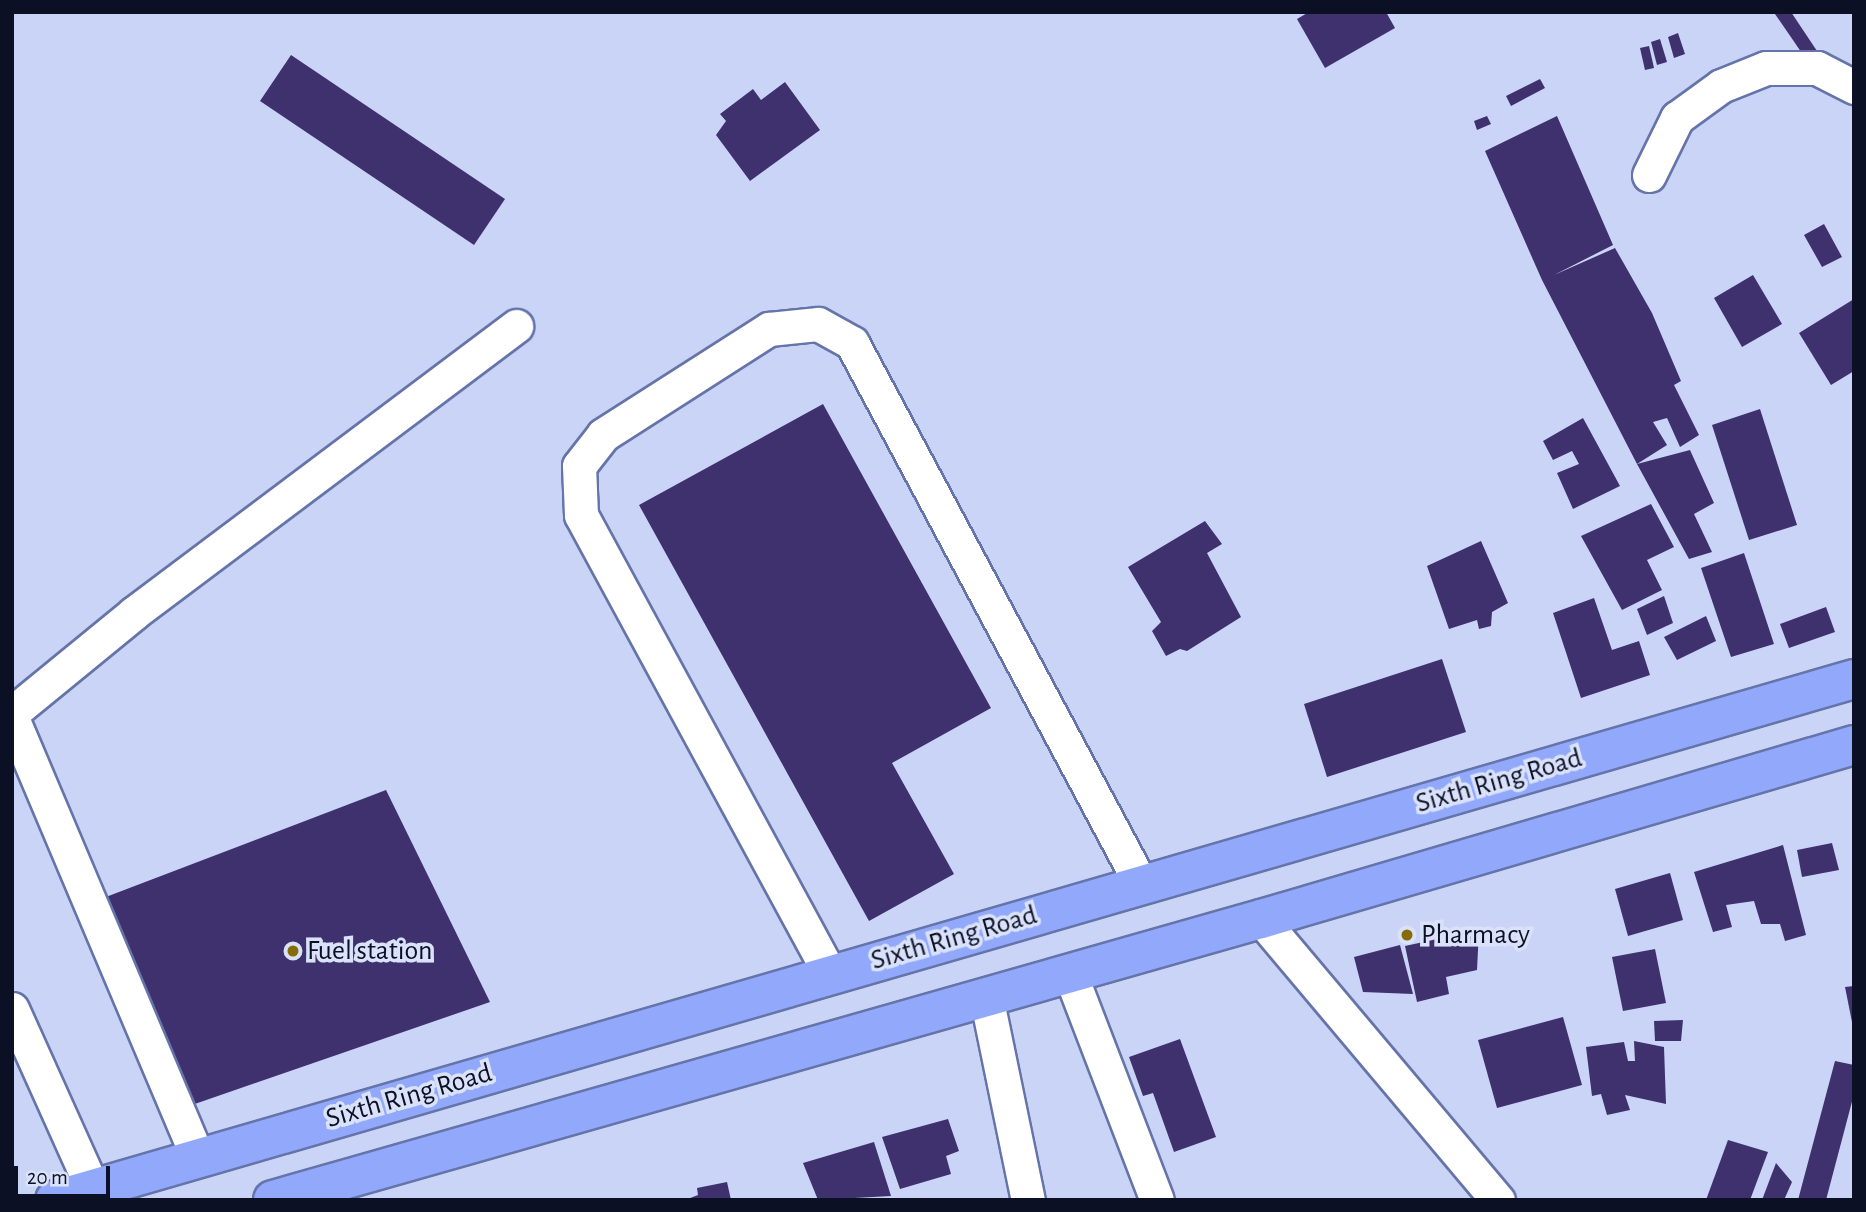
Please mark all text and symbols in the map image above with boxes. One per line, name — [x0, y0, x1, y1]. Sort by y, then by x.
street label: Sixth Ring Road — [1412, 741, 1586, 821]
street label: Sixth Ring Road — [867, 898, 1041, 978]
place label: Pharmacy — [1421, 918, 1530, 952]
marker: Pharmacy — [1399, 927, 1415, 943]
place label: Fuel station — [307, 934, 432, 968]
marker: Fuel station — [285, 943, 301, 959]
street label: Sixth Ring Road — [322, 1056, 496, 1136]
scale bar — [18, 1152, 114, 1196]
text: 20 m — [27, 1167, 68, 1188]

